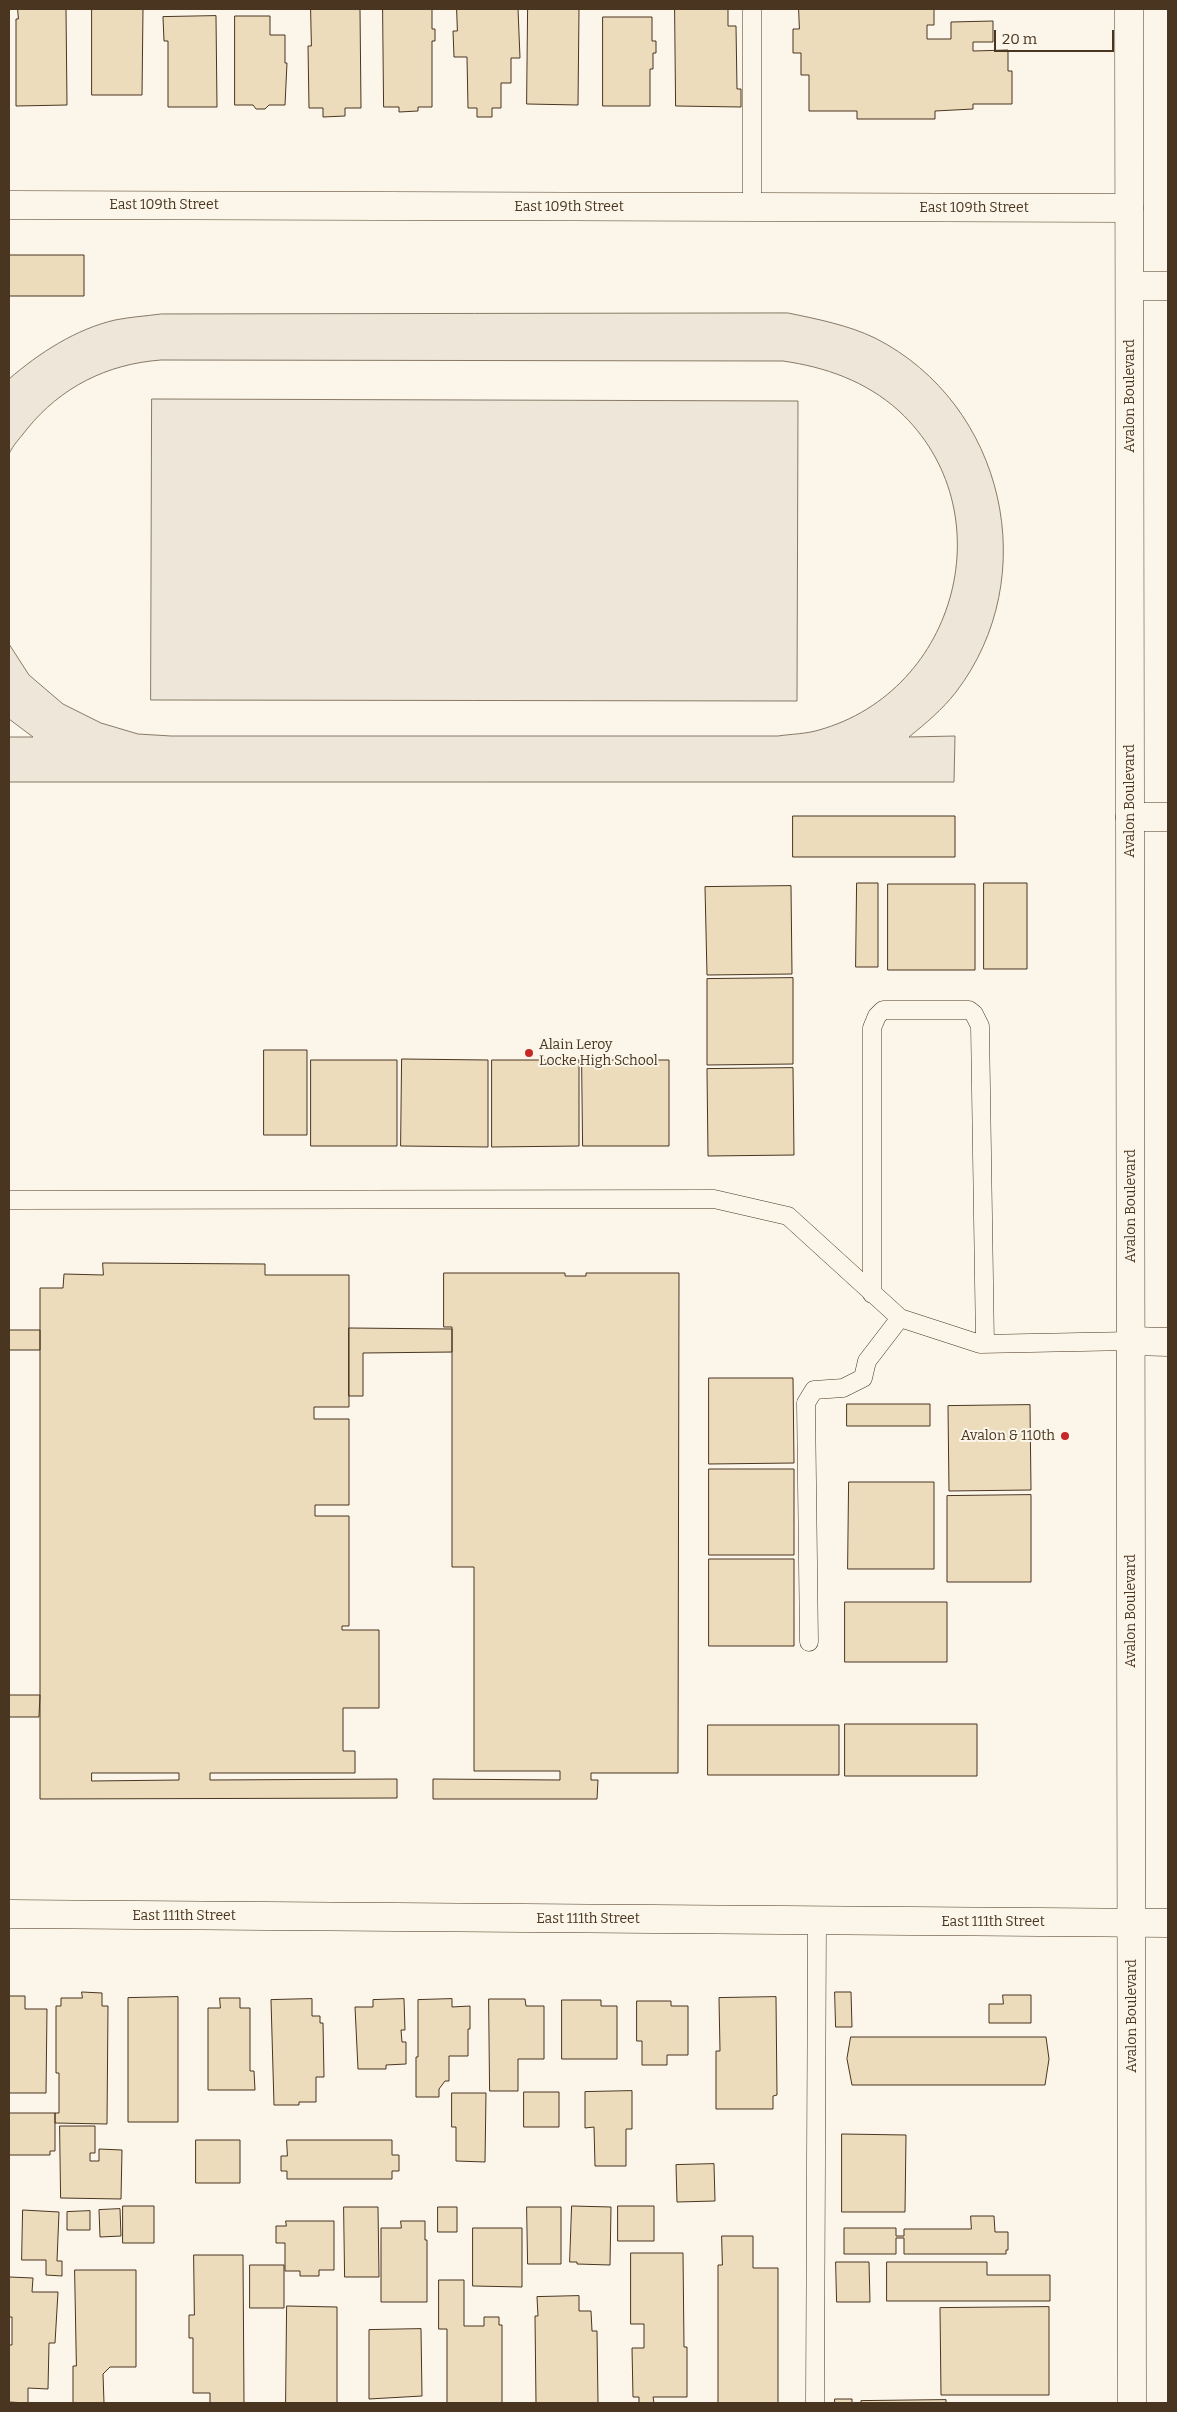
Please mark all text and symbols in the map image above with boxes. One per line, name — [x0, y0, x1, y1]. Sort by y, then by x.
scale bar — [997, 20, 1117, 52]
text: 20 m — [1002, 30, 1037, 48]
street label: East 109th Street — [109, 197, 219, 213]
street label: East 109th Street — [514, 199, 624, 215]
street label: East 109th Street — [919, 200, 1029, 216]
street label: Avalon Boulevard — [1122, 339, 1138, 453]
street label: Avalon Boulevard — [1122, 744, 1138, 858]
place label: Alain Leroy Locke High School — [539, 1037, 658, 1070]
marker: Alain Leroy Locke High School — [523, 1047, 535, 1059]
street label: Avalon Boulevard — [1123, 1149, 1139, 1263]
place label: Avalon & 110th — [961, 1428, 1055, 1444]
marker: Avalon & 110th — [1059, 1430, 1071, 1442]
street label: Avalon Boulevard — [1123, 1554, 1139, 1668]
street label: East 111th Street — [132, 1908, 236, 1924]
street label: East 111th Street — [536, 1911, 640, 1927]
street label: East 111th Street — [941, 1914, 1045, 1930]
street label: Avalon Boulevard — [1124, 1959, 1140, 2073]

